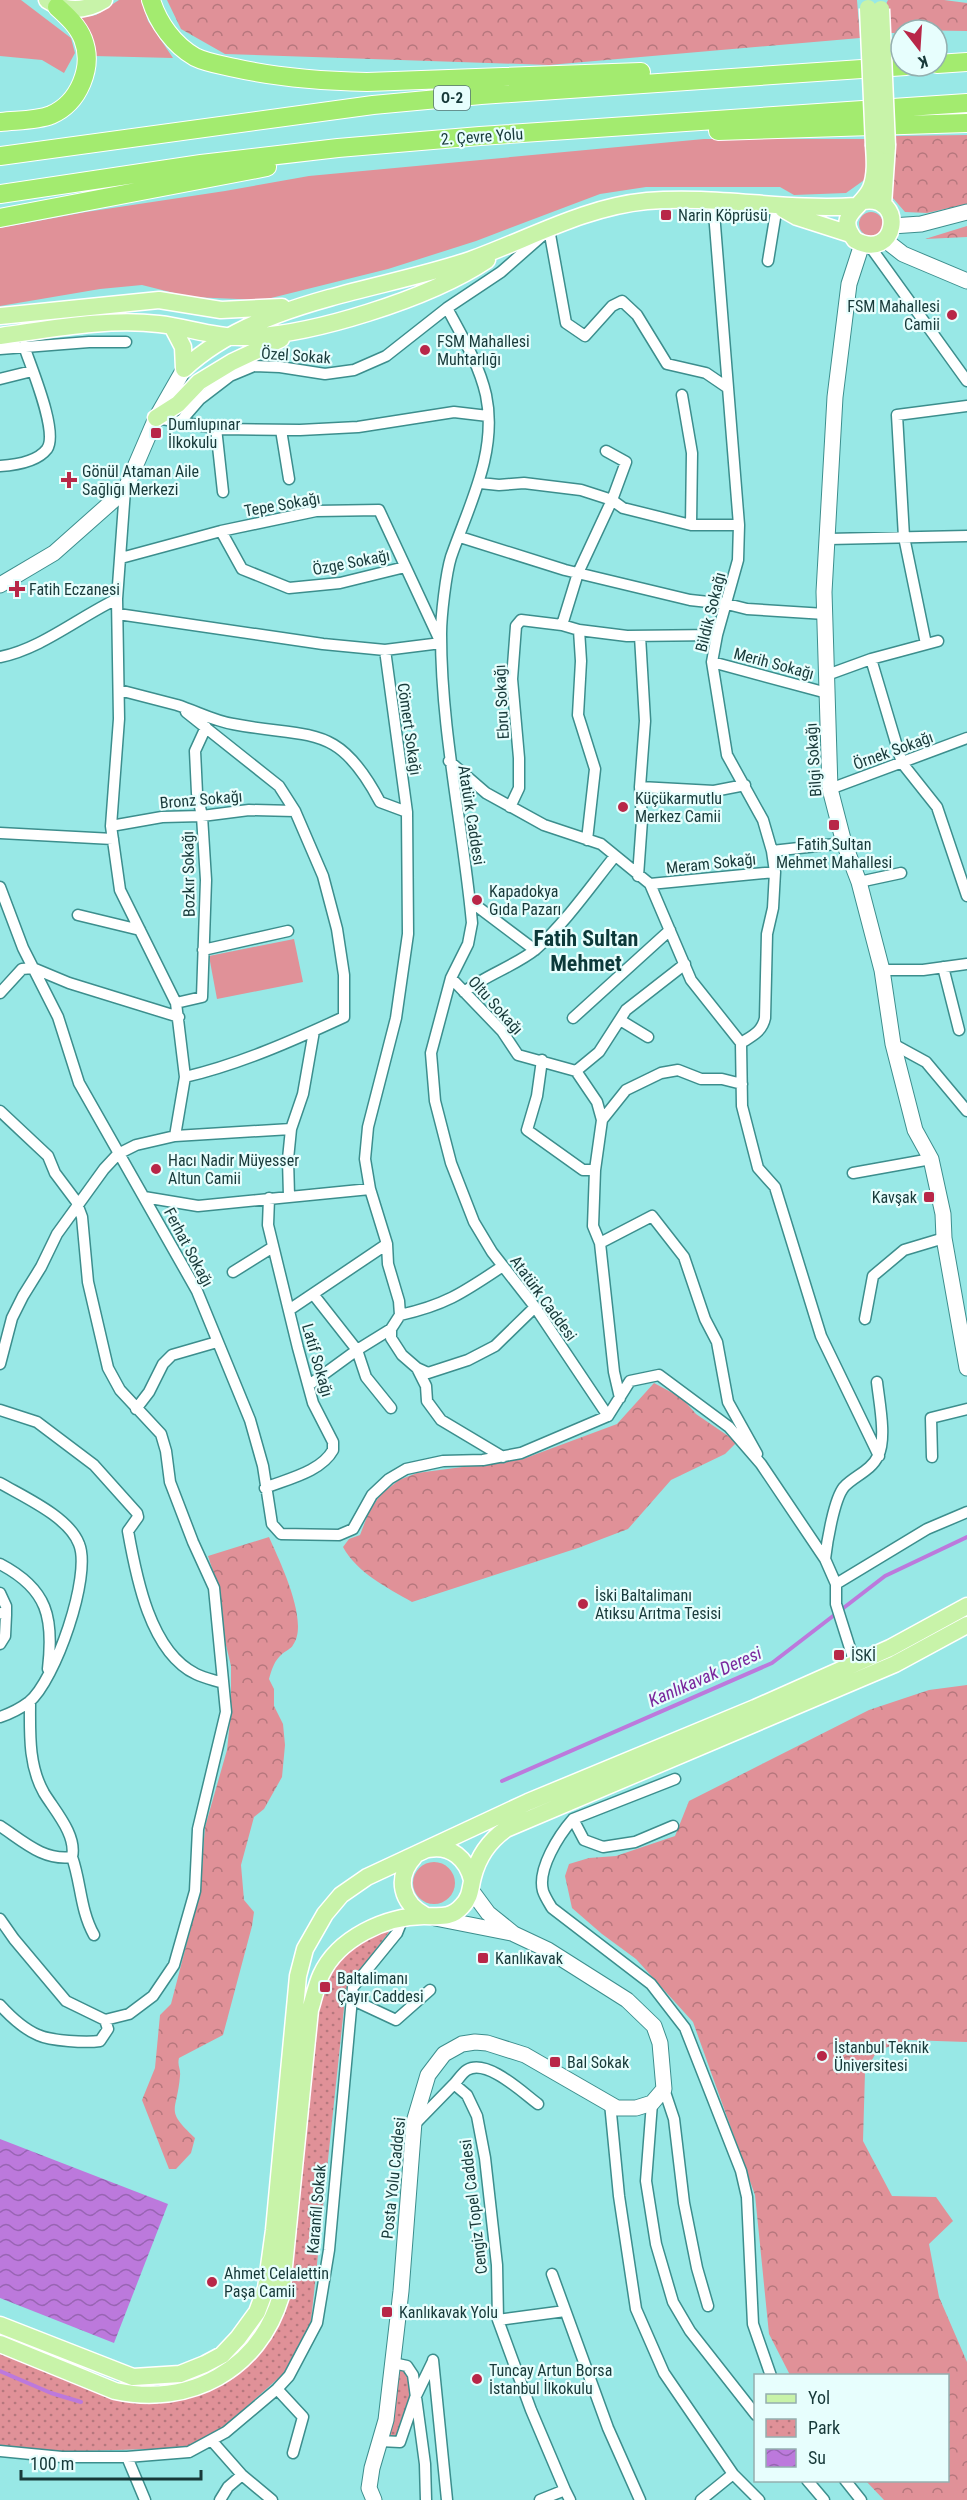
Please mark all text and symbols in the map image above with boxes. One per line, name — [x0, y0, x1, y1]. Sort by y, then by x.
north arrow — [889, 18, 949, 78]
text: K — [916, 51, 930, 72]
road number: O-2 — [434, 86, 470, 110]
street label: 2. Çevre Yolu — [440, 124, 524, 149]
place label: Narin Köprüsü — [678, 206, 768, 225]
marker: Narin Köprüsü — [659, 208, 673, 222]
place label: FSM Mahallesi Camii — [847, 297, 940, 334]
marker: FSM Mahallesi Camii — [945, 308, 959, 322]
place label: FSM Mahallesi Muhtarlığı — [437, 332, 530, 369]
marker: FSM Mahallesi Muhtarlığı — [418, 343, 432, 357]
street label: Özel Sokak — [260, 344, 332, 367]
place label: Dumlupınar İlkokulu — [168, 415, 240, 452]
marker: Dumlupınar İlkokulu — [149, 426, 163, 440]
place label: Gönül Ataman Aile Sağlığı Merkezi — [82, 462, 199, 499]
marker: Gönül Ataman Aile Sağlığı Merkezi — [60, 471, 78, 489]
street label: Tepe Sokağı — [243, 488, 322, 521]
street label: Özge Sokağı — [311, 546, 391, 579]
street label: Bildik Sokağı — [691, 570, 730, 654]
place label: Fatih Eczanesi — [29, 580, 120, 599]
marker: Fatih Eczanesi — [10, 582, 24, 596]
street label: Merih Sokağı — [732, 644, 816, 683]
street label: Ebru Sokağı — [490, 664, 513, 740]
street label: Cömert Sokağı — [394, 682, 425, 777]
street label: Bilgi Sokağı — [801, 722, 826, 798]
street label: Örnek Sokağı — [851, 727, 936, 774]
street label: Atatürk Caddesi — [454, 764, 489, 866]
street label: Bronz Sokağı — [159, 786, 243, 813]
place label: Küçükarmutlu Merkez Camii — [635, 789, 722, 826]
marker: Küçükarmutlu Merkez Camii — [616, 800, 630, 814]
marker: Fatih Sultan Mehmet Mahallesi — [827, 818, 841, 832]
street label: Bozkır Sokağı — [178, 831, 199, 917]
place label: Fatih Sultan Mehmet Mahallesi — [776, 835, 892, 872]
street label: Meram Sokağı — [665, 849, 757, 878]
place label: Kapadokya Gıda Pazarı — [489, 882, 561, 919]
marker: Kapadokya Gıda Pazarı — [470, 893, 484, 907]
district label: Fatih Sultan Mehmet — [534, 926, 638, 976]
street label: Oltu Sokağı — [464, 972, 527, 1039]
place label: Hacı Nadir Müyesser Altun Camii — [168, 1151, 299, 1188]
marker: Hacı Nadir Müyesser Altun Camii — [149, 1162, 163, 1176]
place label: Kavşak — [872, 1188, 918, 1207]
marker: Kavşak — [922, 1190, 936, 1204]
street label: Ferhat Sokağı — [160, 1205, 217, 1290]
street label: Atatürk Caddesi — [506, 1252, 581, 1345]
street label: Latif Sokağı — [298, 1321, 337, 1399]
place label: İski Baltalimanı Atıksu Arıtma Tesisi — [595, 1586, 721, 1623]
marker: İski Baltalimanı Atıksu Arıtma Tesisi — [576, 1597, 590, 1611]
water label: Kanlıkavak Deresi — [645, 1642, 766, 1711]
place label: İSKİ — [851, 1646, 876, 1665]
marker: İSKİ — [832, 1648, 846, 1662]
place label: Kanlıkavak — [495, 1949, 564, 1968]
marker: Kanlıkavak — [476, 1951, 490, 1965]
place label: Baltalimanı Çayır Caddesi — [337, 1969, 424, 2006]
marker: Baltalimanı Çayır Caddesi — [318, 1980, 332, 1994]
place label: İstanbul Teknik Üniversitesi — [834, 2038, 930, 2075]
marker: İstanbul Teknik Üniversitesi — [815, 2049, 829, 2063]
place label: Bal Sokak — [567, 2053, 630, 2072]
marker: Bal Sokak — [548, 2055, 562, 2069]
street label: Posta Yolu Caddesi — [378, 2116, 409, 2240]
street label: Cengiz Topel Caddesi — [456, 2138, 491, 2275]
street label: Karanfil Sokak — [303, 2163, 330, 2255]
place label: Ahmet Celalettin Paşa Camii — [224, 2264, 329, 2301]
marker: Ahmet Celalettin Paşa Camii — [205, 2275, 219, 2289]
place label: Kanlıkavak Yolu — [399, 2303, 498, 2322]
marker: Kanlıkavak Yolu — [380, 2305, 394, 2319]
place label: Tuncay Artun Borsa İstanbul İlkokulu — [489, 2361, 612, 2398]
marker: Tuncay Artun Borsa İstanbul İlkokulu — [470, 2372, 484, 2386]
legend — [754, 2374, 949, 2482]
text: Yol — [808, 2387, 830, 2408]
text: Park — [808, 2417, 840, 2438]
scale bar — [21, 2443, 201, 2481]
text: Su — [808, 2447, 826, 2468]
text: 100 m — [30, 2453, 74, 2474]

